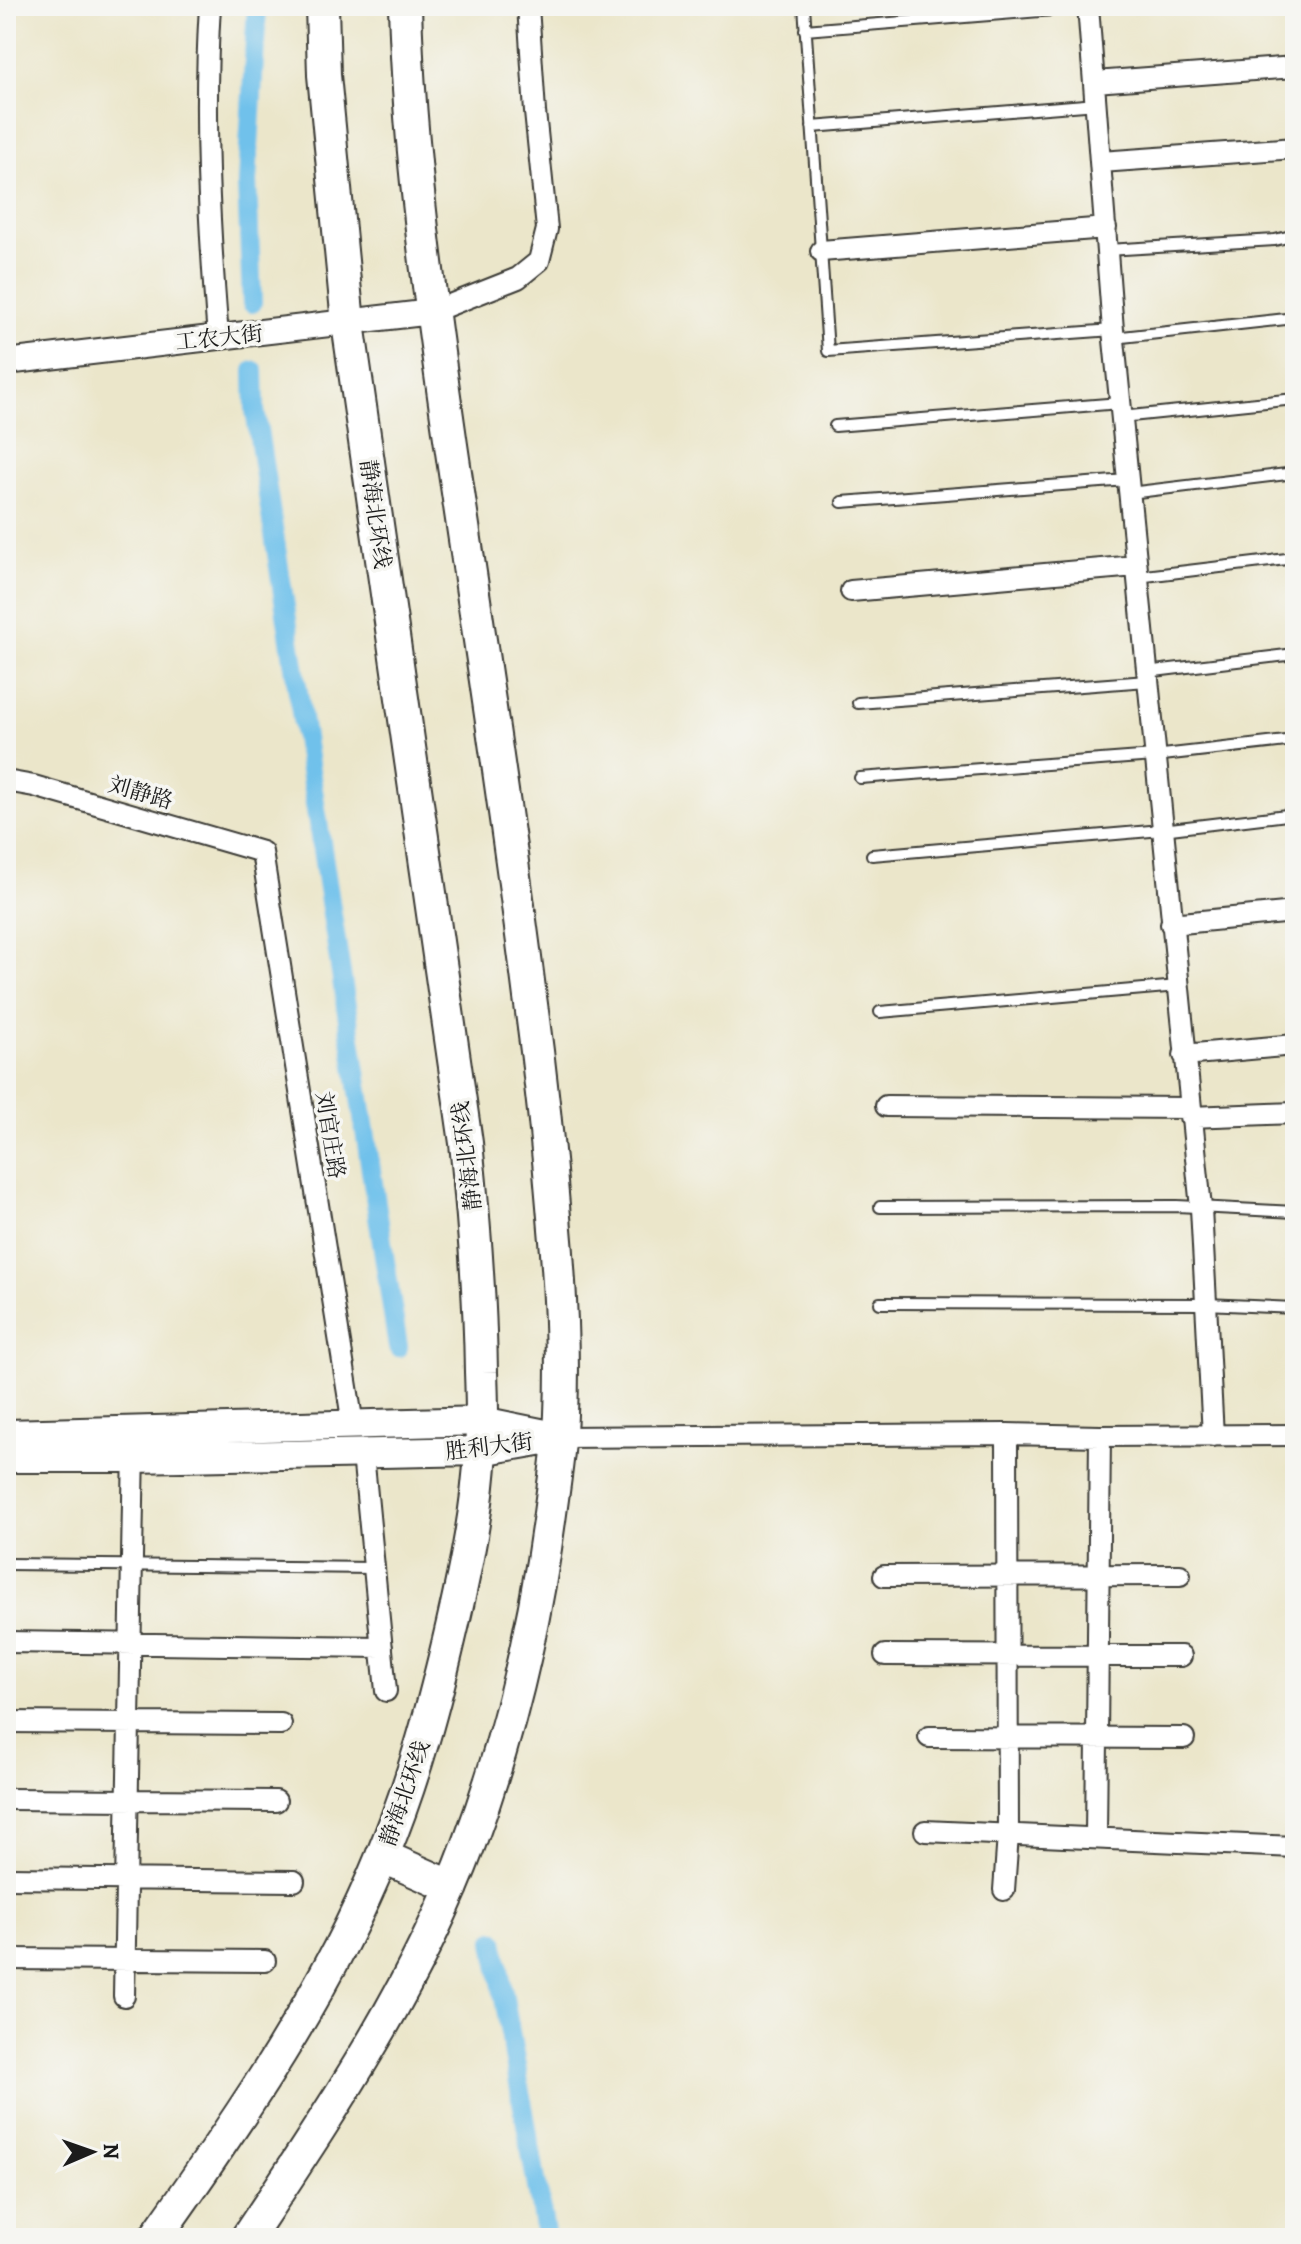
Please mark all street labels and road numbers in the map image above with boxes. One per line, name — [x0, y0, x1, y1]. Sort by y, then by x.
street label: 工农大街 — [174, 318, 264, 358]
street label: 静海北环线 — [353, 458, 398, 571]
street label: 刘静路 — [105, 769, 177, 816]
street label: 刘官庄路 — [308, 1089, 352, 1181]
street label: 静海北环线 — [445, 1099, 489, 1212]
street label: 胜利大街 — [444, 1427, 535, 1467]
street label: 静海北环线 — [373, 1736, 437, 1850]

